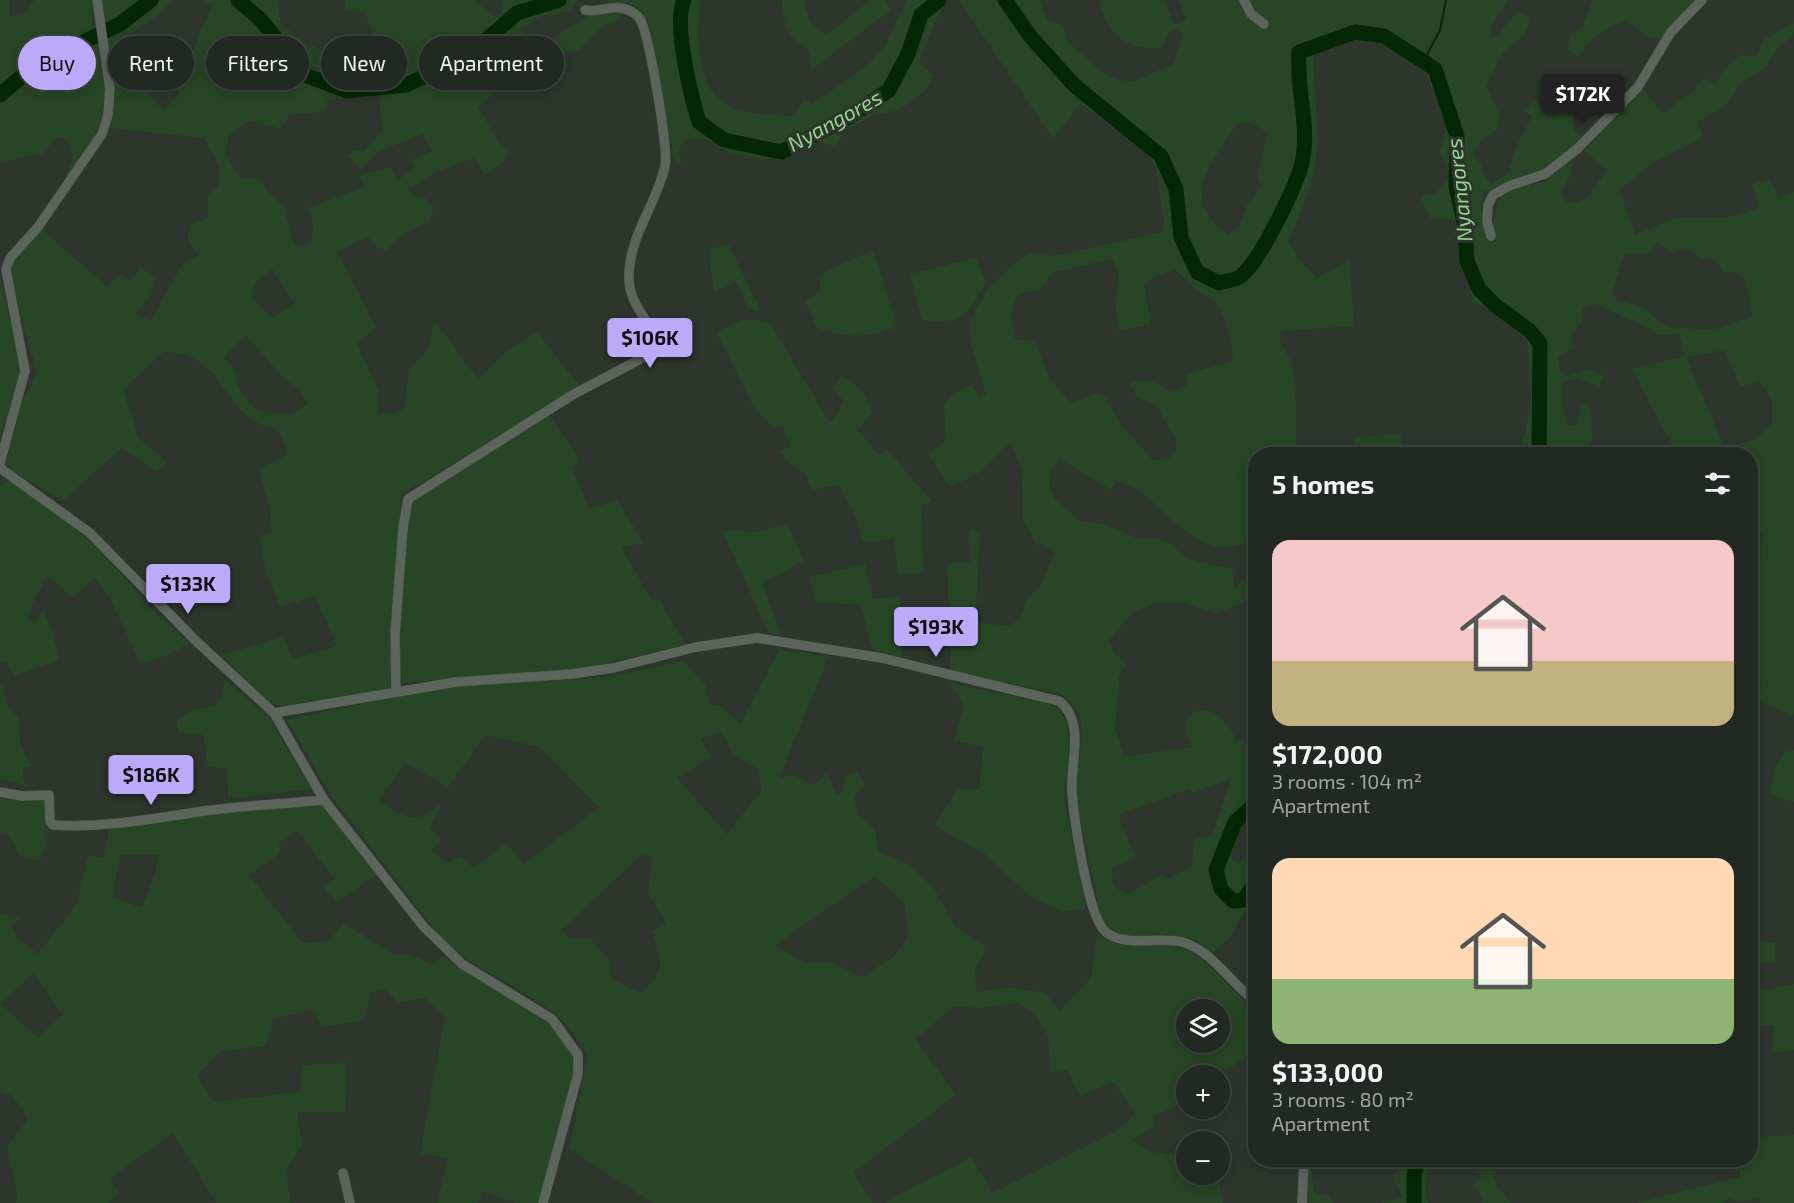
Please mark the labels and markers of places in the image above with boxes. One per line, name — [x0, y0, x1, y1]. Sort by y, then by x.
pin: $172K — [1541, 74, 1625, 125]
pin: $106K — [608, 318, 692, 369]
pin: $133K — [146, 564, 230, 615]
pin: $193K — [894, 607, 978, 658]
pin: $186K — [109, 755, 193, 806]

